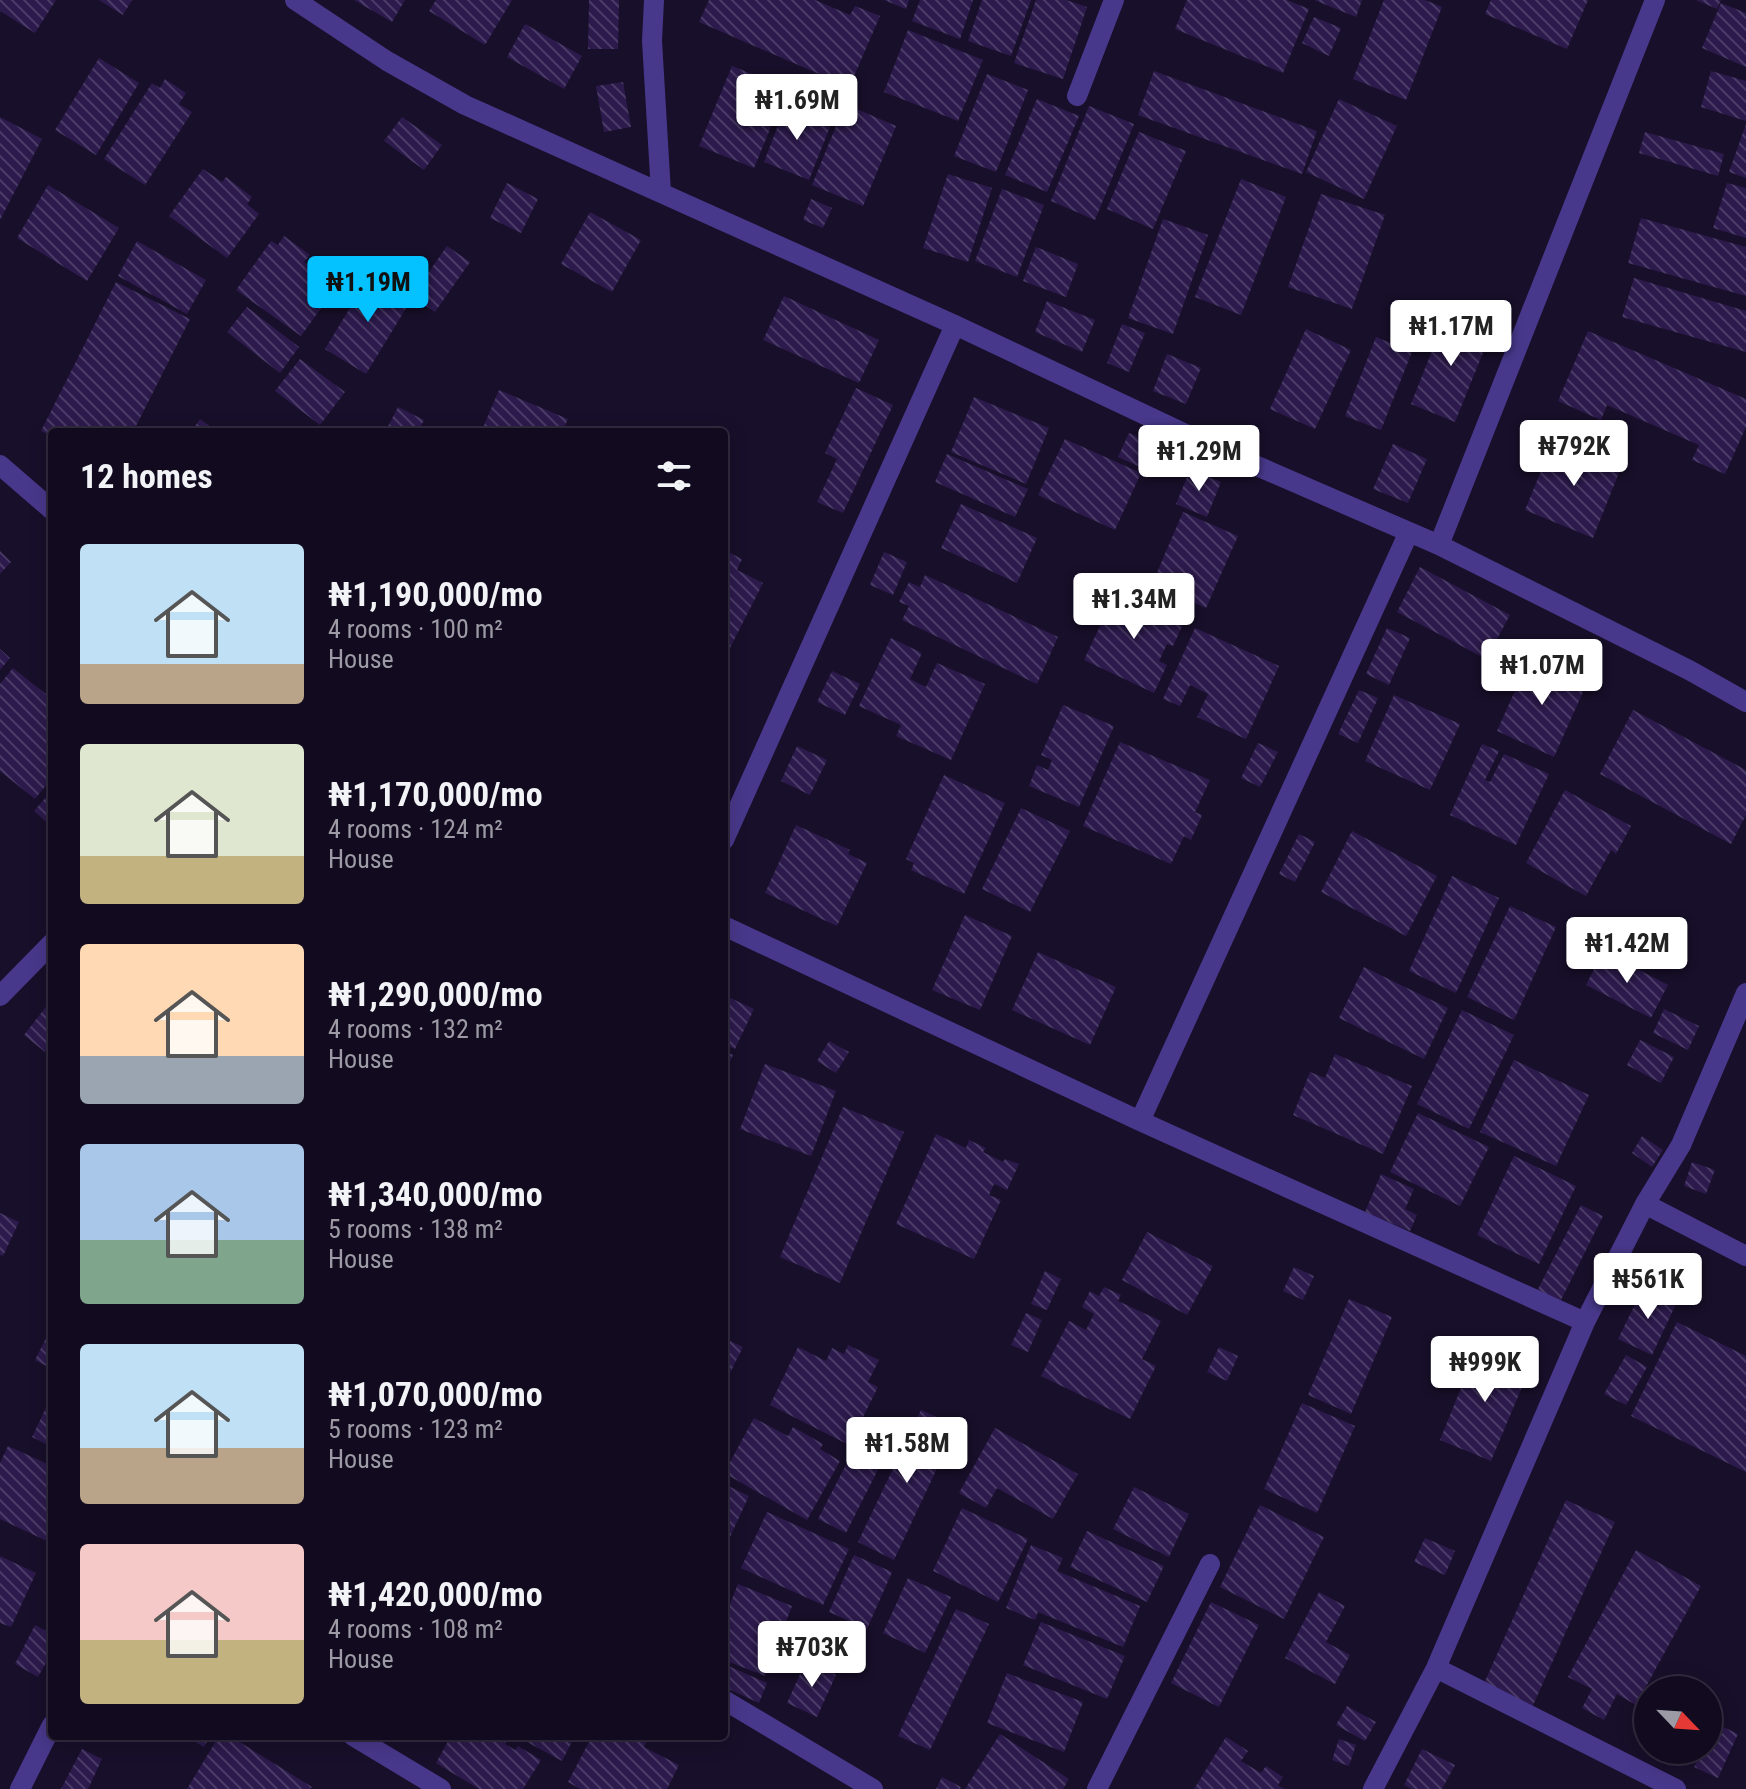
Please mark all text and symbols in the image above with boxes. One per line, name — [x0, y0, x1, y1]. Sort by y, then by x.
pin: ₦1.69M — [732, 74, 862, 142]
text: ₦1.69M — [754, 85, 840, 115]
pin: ₦1.19M — [303, 256, 433, 324]
text: ₦1.19M — [325, 267, 411, 297]
pin: ₦1.17M — [1386, 300, 1516, 368]
text: ₦1.17M — [1408, 311, 1494, 341]
pin: ₦792K — [1518, 420, 1630, 488]
pin: ₦1.29M — [1134, 425, 1264, 493]
text: ₦792K — [1538, 431, 1610, 461]
text: ₦1.29M — [1156, 436, 1242, 466]
icon: filters — [652, 454, 696, 498]
text: 12 homes — [80, 456, 213, 496]
pin: ₦1.34M — [1069, 573, 1199, 641]
text: ₦1,190,000/mo — [328, 574, 543, 614]
icon: home — [144, 576, 240, 672]
text: ₦1.34M — [1091, 584, 1177, 614]
text: 4 rooms · 100 m² — [328, 614, 503, 644]
pin: ₦1.07M — [1477, 639, 1607, 707]
text: House — [328, 644, 394, 674]
text: ₦1.07M — [1499, 650, 1585, 680]
text: ₦1,170,000/mo — [328, 774, 543, 814]
icon: home — [144, 776, 240, 872]
text: 4 rooms · 124 m² — [328, 814, 503, 844]
text: House — [328, 844, 394, 874]
pin: ₦1.42M — [1562, 917, 1692, 985]
text: ₦1.42M — [1584, 928, 1670, 958]
text: ₦1,290,000/mo — [328, 974, 543, 1014]
icon: home — [144, 976, 240, 1072]
text: 4 rooms · 132 m² — [328, 1014, 503, 1044]
text: House — [328, 1044, 394, 1074]
text: ₦1,340,000/mo — [328, 1174, 543, 1214]
icon: home — [144, 1176, 240, 1272]
text: 5 rooms · 138 m² — [328, 1214, 503, 1244]
text: House — [328, 1244, 394, 1274]
pin: ₦561K — [1592, 1253, 1704, 1321]
text: ₦561K — [1612, 1264, 1684, 1294]
pin: ₦999K — [1429, 1336, 1541, 1404]
text: ₦999K — [1449, 1347, 1521, 1377]
text: ₦1,070,000/mo — [328, 1374, 543, 1414]
icon: home — [144, 1376, 240, 1472]
text: 5 rooms · 123 m² — [328, 1414, 503, 1444]
pin: ₦1.58M — [842, 1417, 972, 1485]
text: ₦1.58M — [864, 1428, 950, 1458]
text: House — [328, 1444, 394, 1474]
text: ₦1,420,000/mo — [328, 1574, 543, 1614]
icon: home — [144, 1576, 240, 1672]
text: 4 rooms · 108 m² — [328, 1614, 503, 1644]
pin: ₦703K — [756, 1621, 868, 1689]
text: ₦703K — [776, 1632, 848, 1662]
text: House — [328, 1644, 394, 1674]
north arrow — [1634, 1676, 1722, 1764]
map controls — [1634, 1676, 1722, 1764]

